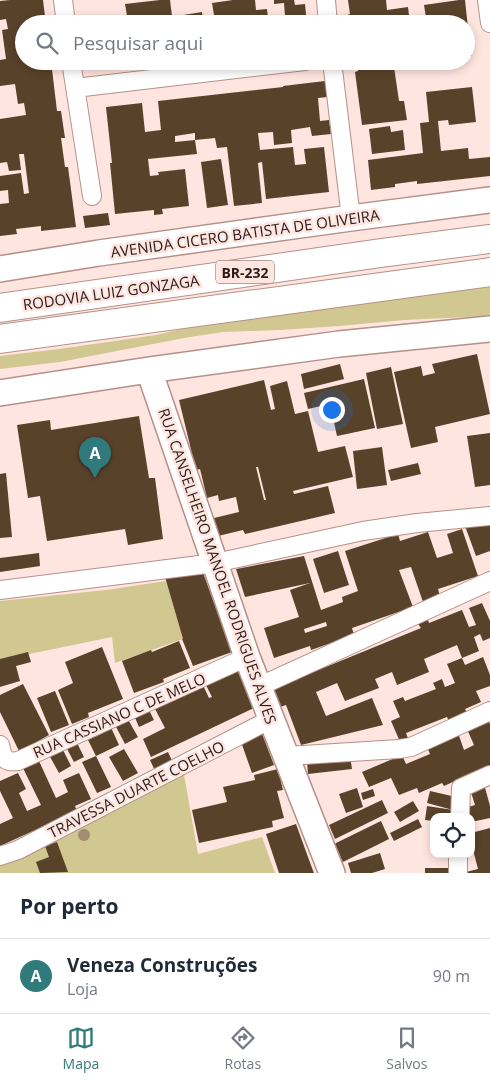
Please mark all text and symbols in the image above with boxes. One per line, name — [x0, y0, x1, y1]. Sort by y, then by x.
search box — [15, 15, 475, 70]
icon: search — [33, 29, 61, 57]
text: Pesquisar aqui — [73, 30, 203, 56]
street label: AVENIDA CICERO BATISTA DE OLIVEIRA — [109, 204, 381, 262]
road number: BR-232 — [216, 260, 274, 284]
street label: RODOVIA LUIZ GONZAGA — [22, 270, 201, 314]
your location — [319, 397, 345, 423]
street label: RUA CANSELHEIRO MANOEL RODRIGUES ALVES — [154, 405, 282, 727]
pin: A — [79, 437, 111, 478]
street label: RUA CASSIANO C DE MELO — [29, 668, 209, 762]
street label: TRAVESSA DUARTE COELHO — [45, 736, 227, 842]
map controls — [430, 813, 475, 858]
button: locate — [430, 813, 475, 858]
text: Por perto — [20, 892, 119, 920]
text: Veneza Construções — [67, 952, 257, 978]
text: A — [30, 965, 42, 987]
text: 90 m — [433, 965, 470, 987]
text: Loja — [67, 978, 98, 1000]
tab: Mapa — [63, 1024, 99, 1073]
tab: Rotas — [225, 1024, 261, 1073]
tab: Salvos — [386, 1024, 427, 1073]

